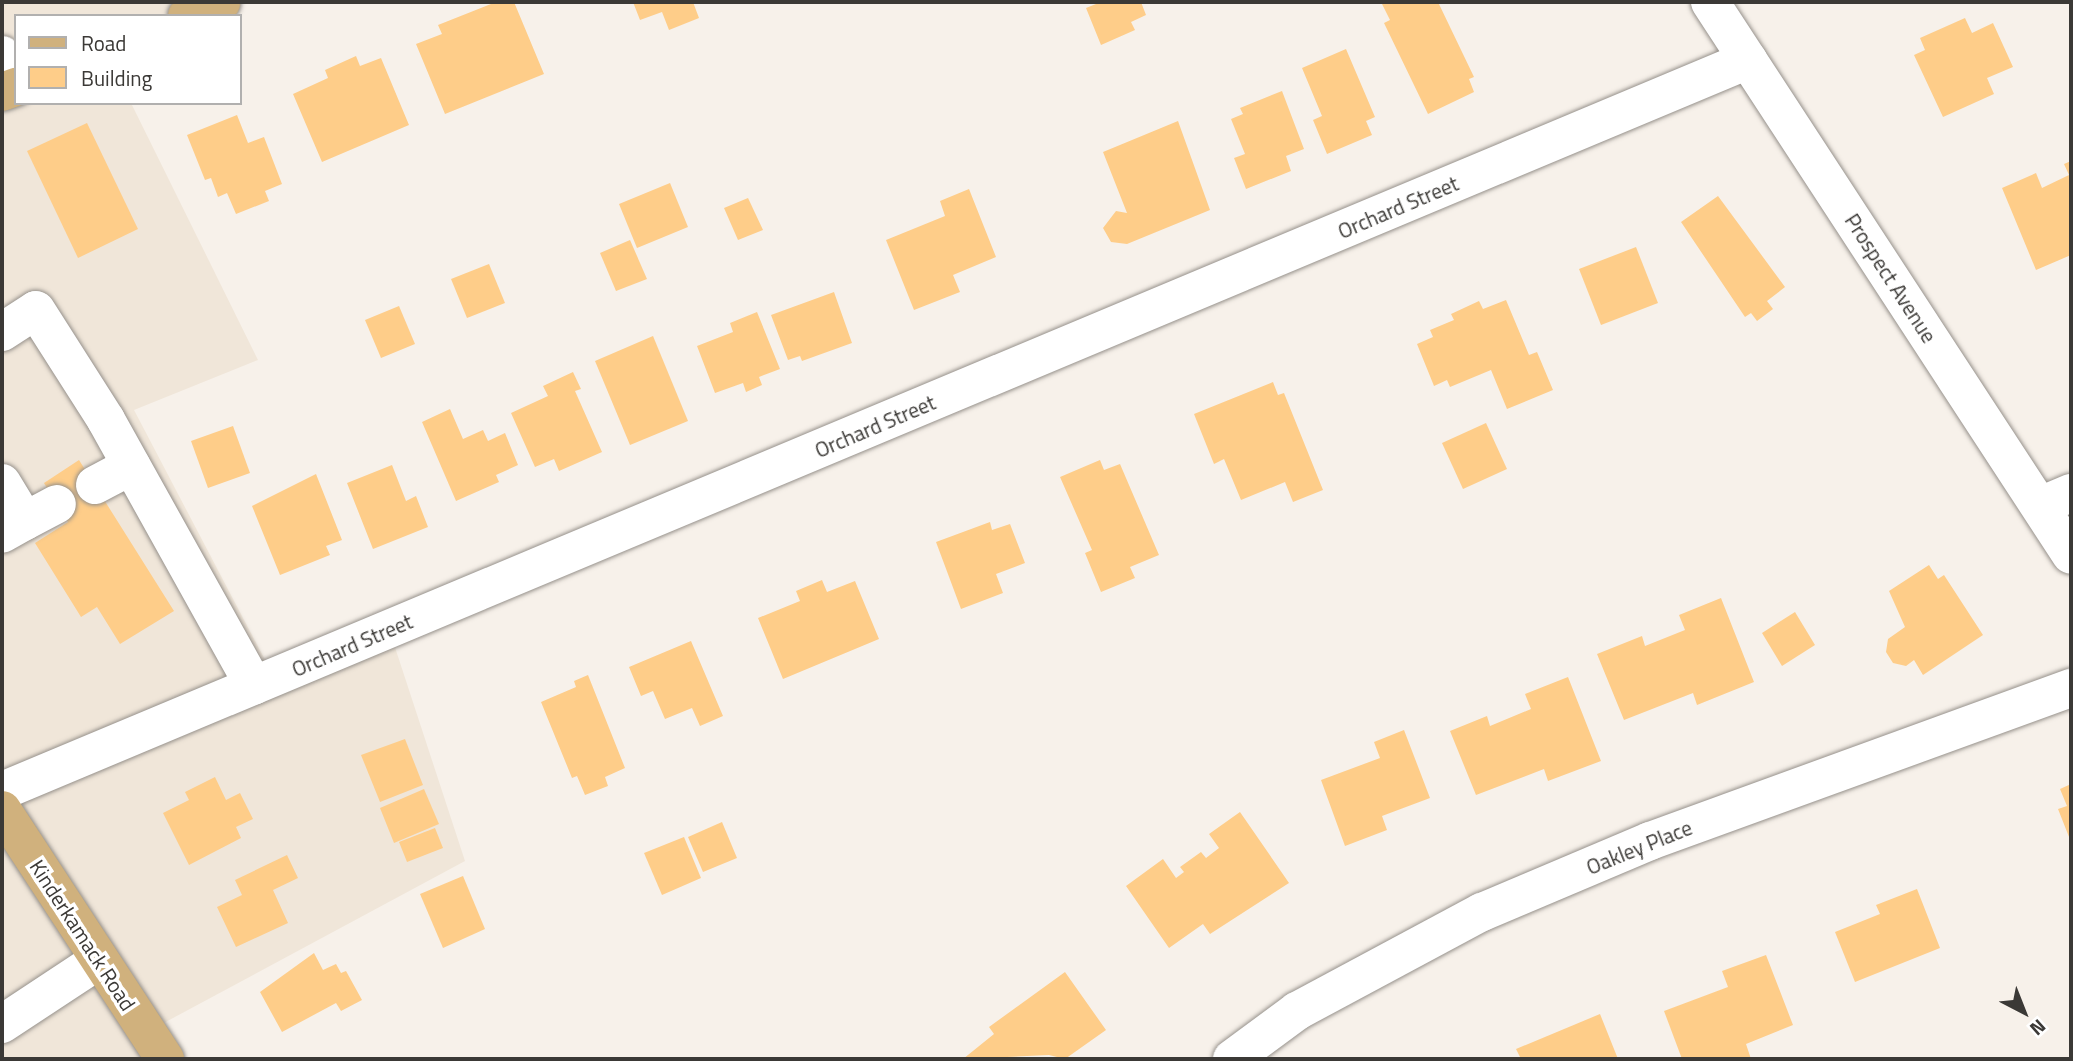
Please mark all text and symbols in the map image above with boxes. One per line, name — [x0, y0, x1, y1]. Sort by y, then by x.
legend — [14, 14, 242, 105]
text: Road — [81, 27, 126, 59]
text: Building — [81, 62, 152, 94]
street label: Orchard Street — [1334, 170, 1462, 244]
street label: Prospect Avenue — [1840, 209, 1942, 347]
street label: Orchard Street — [811, 389, 939, 463]
street label: Orchard Street — [288, 608, 416, 682]
street label: Oakley Place — [1582, 814, 1696, 880]
street label: Kinderkamack Road — [25, 855, 141, 1015]
north arrow — [1989, 977, 2059, 1047]
text: N — [2024, 1013, 2053, 1043]

